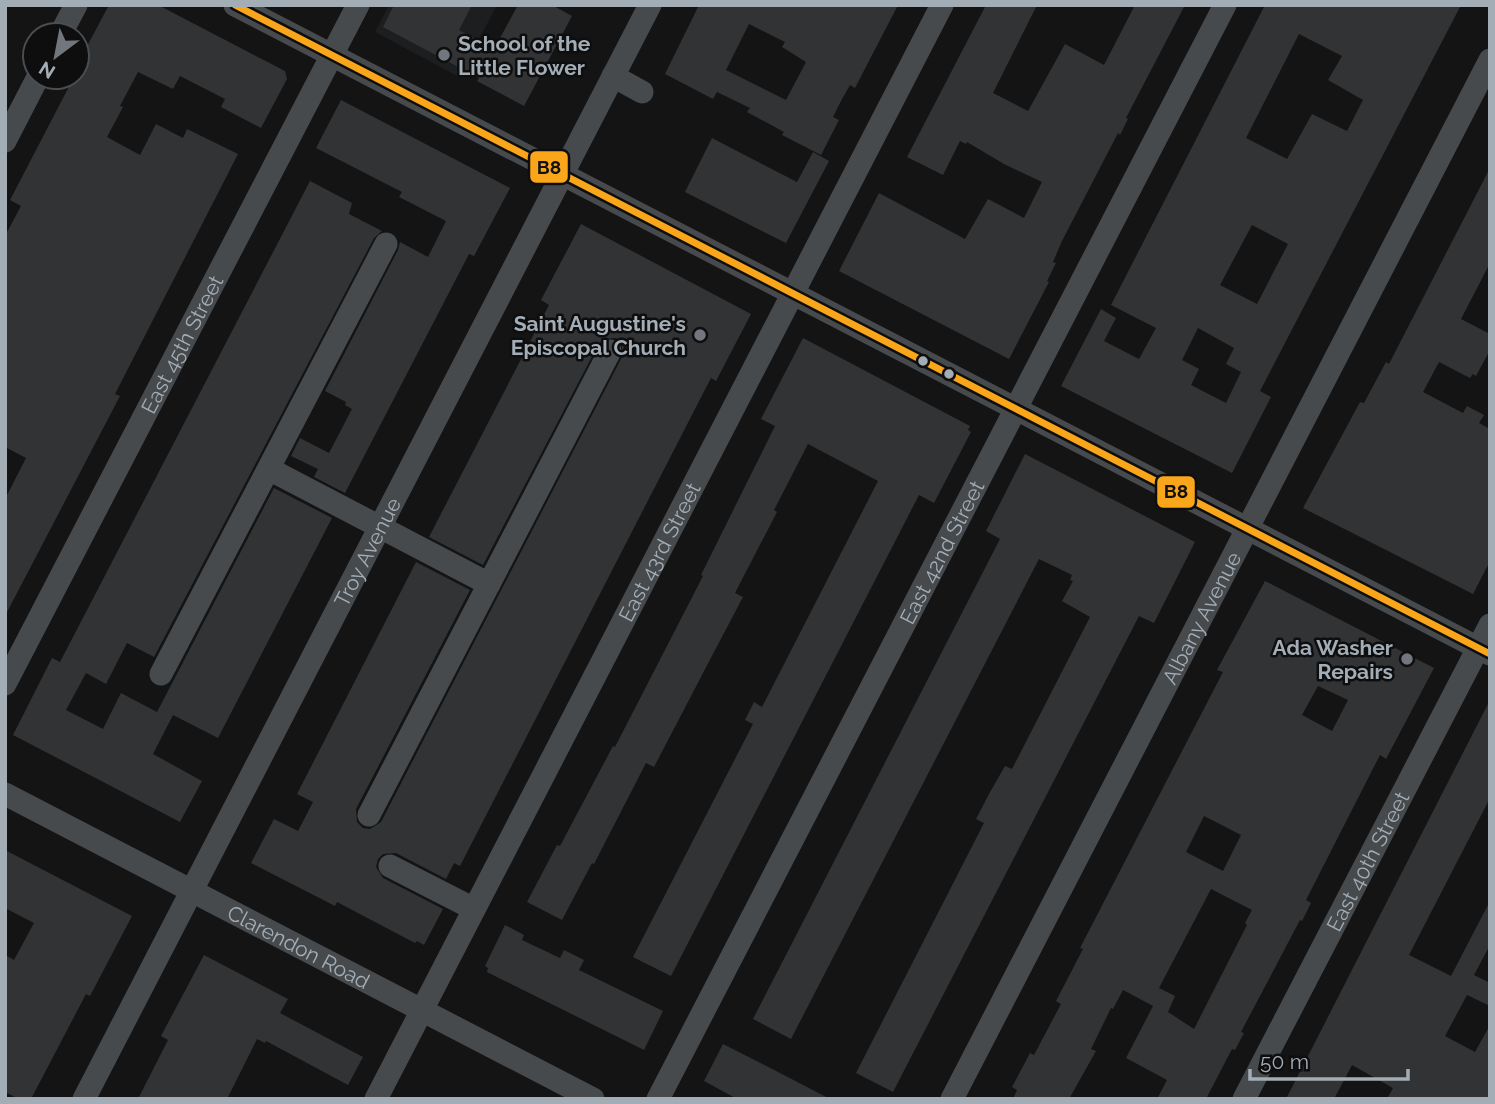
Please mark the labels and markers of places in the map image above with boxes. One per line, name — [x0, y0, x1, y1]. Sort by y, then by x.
place label: School of the Little Flower — [458, 31, 591, 80]
marker: School of the Little Flower — [436, 47, 452, 63]
place label: Saint Augustine's Episcopal Church — [511, 311, 686, 360]
marker: Saint Augustine's Episcopal Church — [692, 327, 708, 343]
unlabelled marker — [916, 354, 930, 368]
unlabelled marker — [942, 367, 956, 381]
place label: Ada Washer Repairs — [1273, 635, 1393, 684]
marker: Ada Washer Repairs — [1399, 651, 1415, 667]

